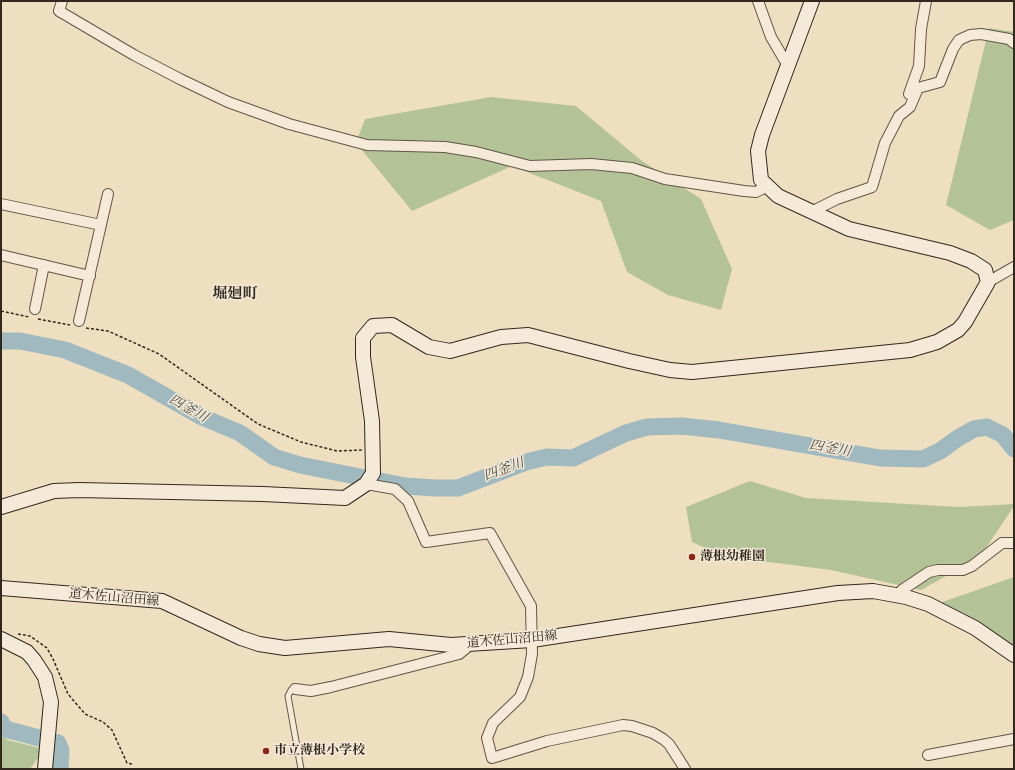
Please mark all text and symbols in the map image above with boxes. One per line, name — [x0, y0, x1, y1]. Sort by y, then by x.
district label: 堀廻町 — [213, 285, 257, 303]
water label: 四釜川 — [166, 391, 210, 427]
water label: 四釜川 — [808, 437, 852, 461]
water label: 四釜川 — [481, 455, 527, 485]
place label: 薄根幼稚園 — [700, 549, 765, 565]
marker: 薄根幼稚園 — [687, 552, 697, 562]
street label: 道木佐山沼田線 — [68, 586, 160, 610]
street label: 道木佐山沼田線 — [466, 628, 558, 652]
place label: 市立薄根小学校 — [274, 743, 365, 759]
marker: 市立薄根小学校 — [261, 746, 271, 756]

